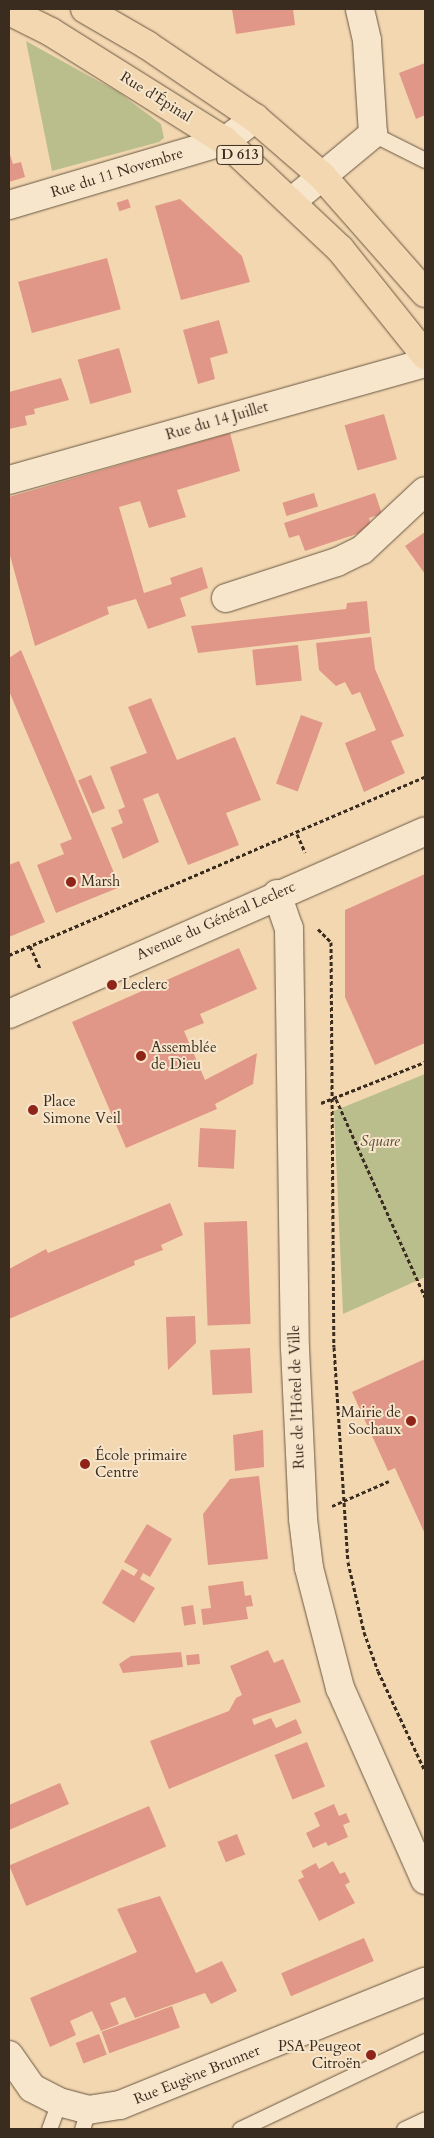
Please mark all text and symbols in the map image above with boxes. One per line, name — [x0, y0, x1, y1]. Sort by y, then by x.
street label: Rue d'Épinal — [117, 68, 195, 126]
street label: Rue du 11 Novembre — [49, 144, 185, 202]
road number: D 613 — [216, 144, 264, 166]
street label: Rue du 14 Juillet — [164, 398, 270, 444]
place label: Marsh — [81, 873, 120, 891]
marker: Marsh — [65, 876, 77, 888]
street label: Avenue du Général Leclerc — [134, 878, 298, 964]
place label: Leclerc — [122, 976, 168, 994]
marker: Leclerc — [106, 979, 118, 991]
place label: Assemblée de Dieu — [151, 1038, 217, 1073]
marker: Assemblée de Dieu — [135, 1050, 147, 1062]
place label: Place Simone Veil — [43, 1092, 121, 1127]
marker: Place Simone Veil — [27, 1104, 39, 1116]
park label: Square — [360, 1133, 400, 1151]
street label: Rue de l'Hôtel de Ville — [285, 1325, 309, 1469]
place label: Mairie de Sochaux — [341, 1403, 401, 1438]
marker: Mairie de Sochaux — [405, 1415, 417, 1427]
place label: École primaire Centre — [95, 1446, 187, 1481]
marker: École primaire Centre — [79, 1458, 91, 1470]
place label: PSA Peugeot Citroën — [278, 2037, 361, 2072]
street label: Rue Eugène Brunner — [131, 2041, 263, 2109]
marker: PSA Peugeot Citroën — [365, 2049, 377, 2061]

